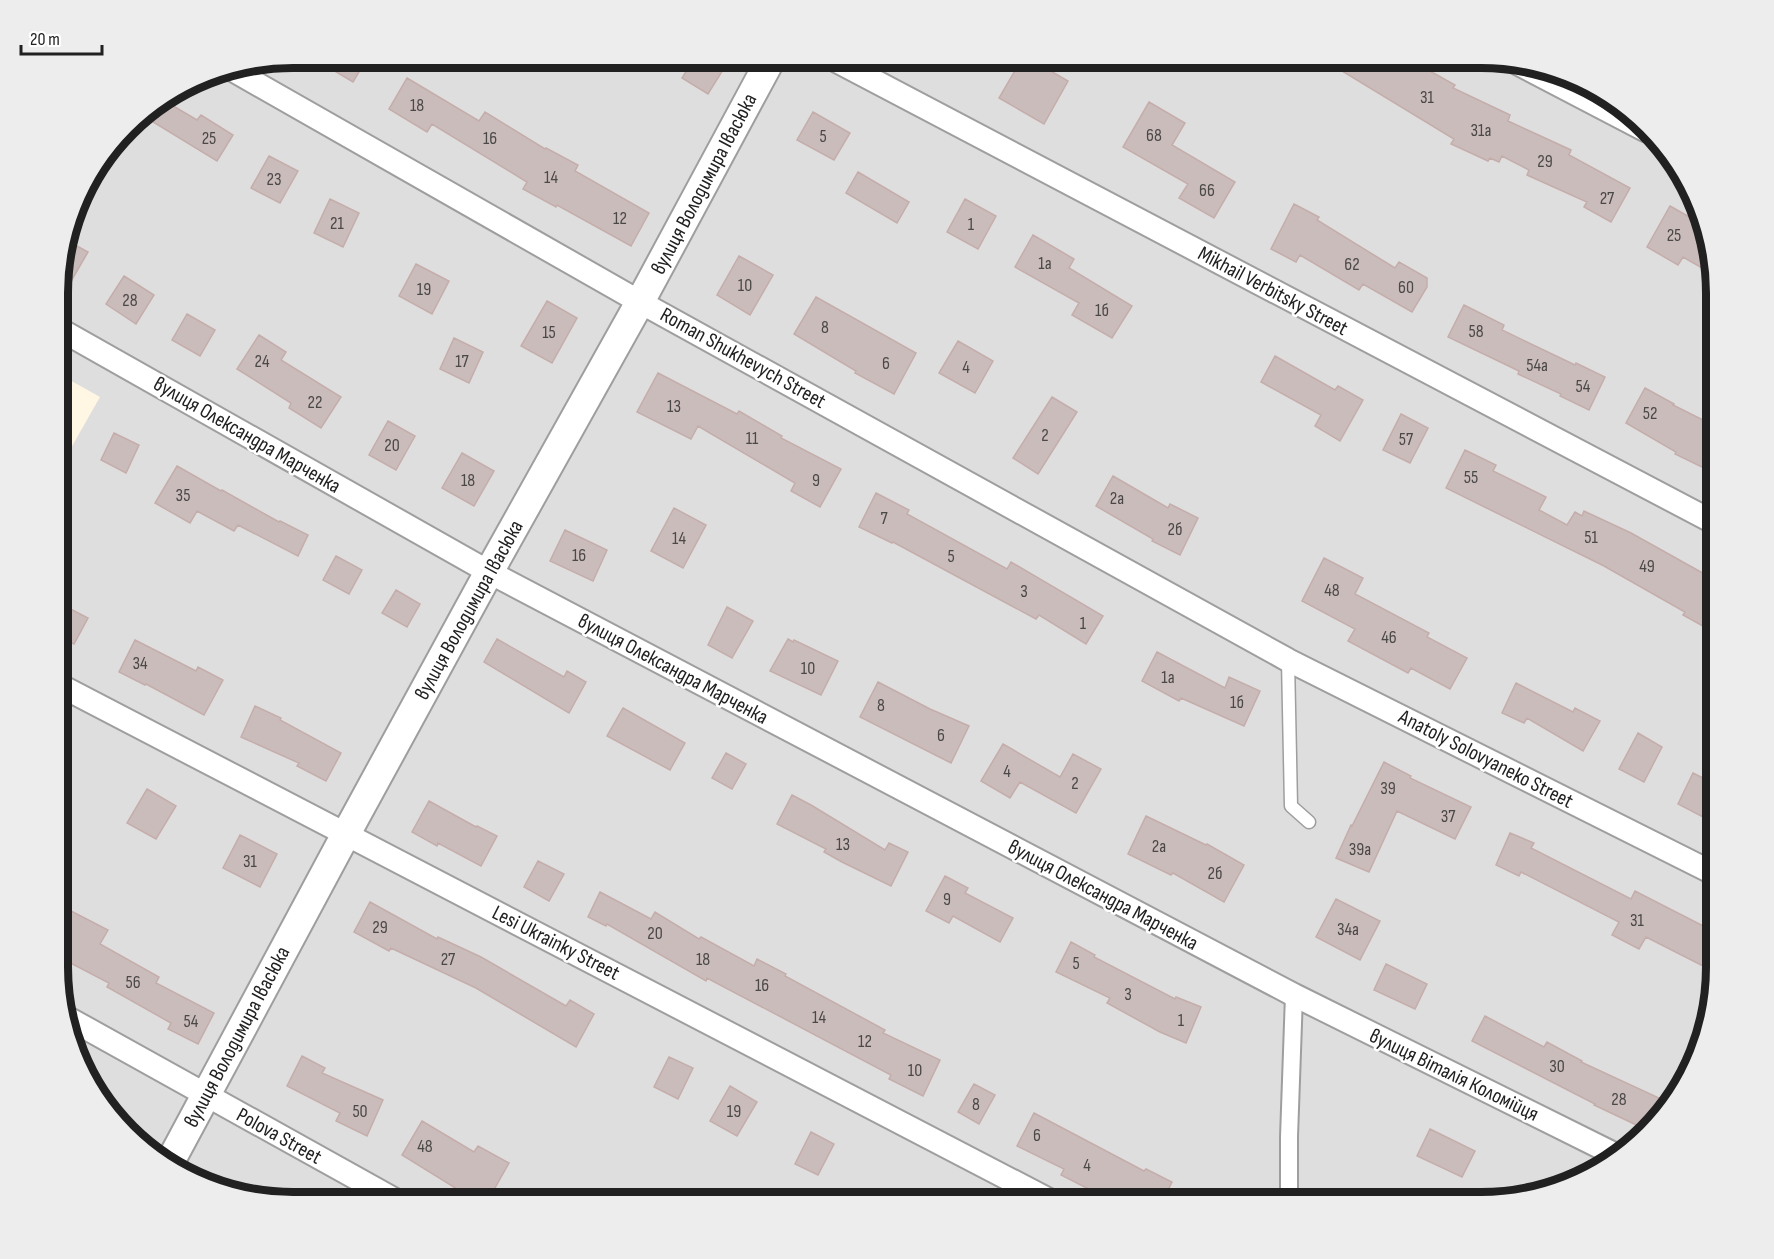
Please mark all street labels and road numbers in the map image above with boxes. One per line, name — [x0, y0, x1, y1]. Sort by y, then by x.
street label: вулиця Володимира Івасюка — [646, 89, 762, 279]
street label: Mikhail Verbitsky Street — [1194, 241, 1352, 341]
street label: Roman Shukhevych Street — [656, 302, 830, 414]
street label: вулиця Олександра Марченка — [149, 371, 345, 499]
street label: вулиця Володимира Івасюка — [409, 516, 529, 704]
street label: вулиця Олександра Марченка — [574, 608, 772, 730]
street label: Anatoly Solovyaneko Street — [1394, 704, 1577, 814]
street label: вулиця Олександра Марченка — [1004, 834, 1202, 956]
street label: Lesi Ukrainky Street — [488, 900, 624, 986]
street label: вулиця Володимира Івасюка — [179, 942, 295, 1132]
street label: вулиця Віталія Коломійця — [1365, 1023, 1543, 1127]
street label: Polova Street — [232, 1102, 326, 1170]

